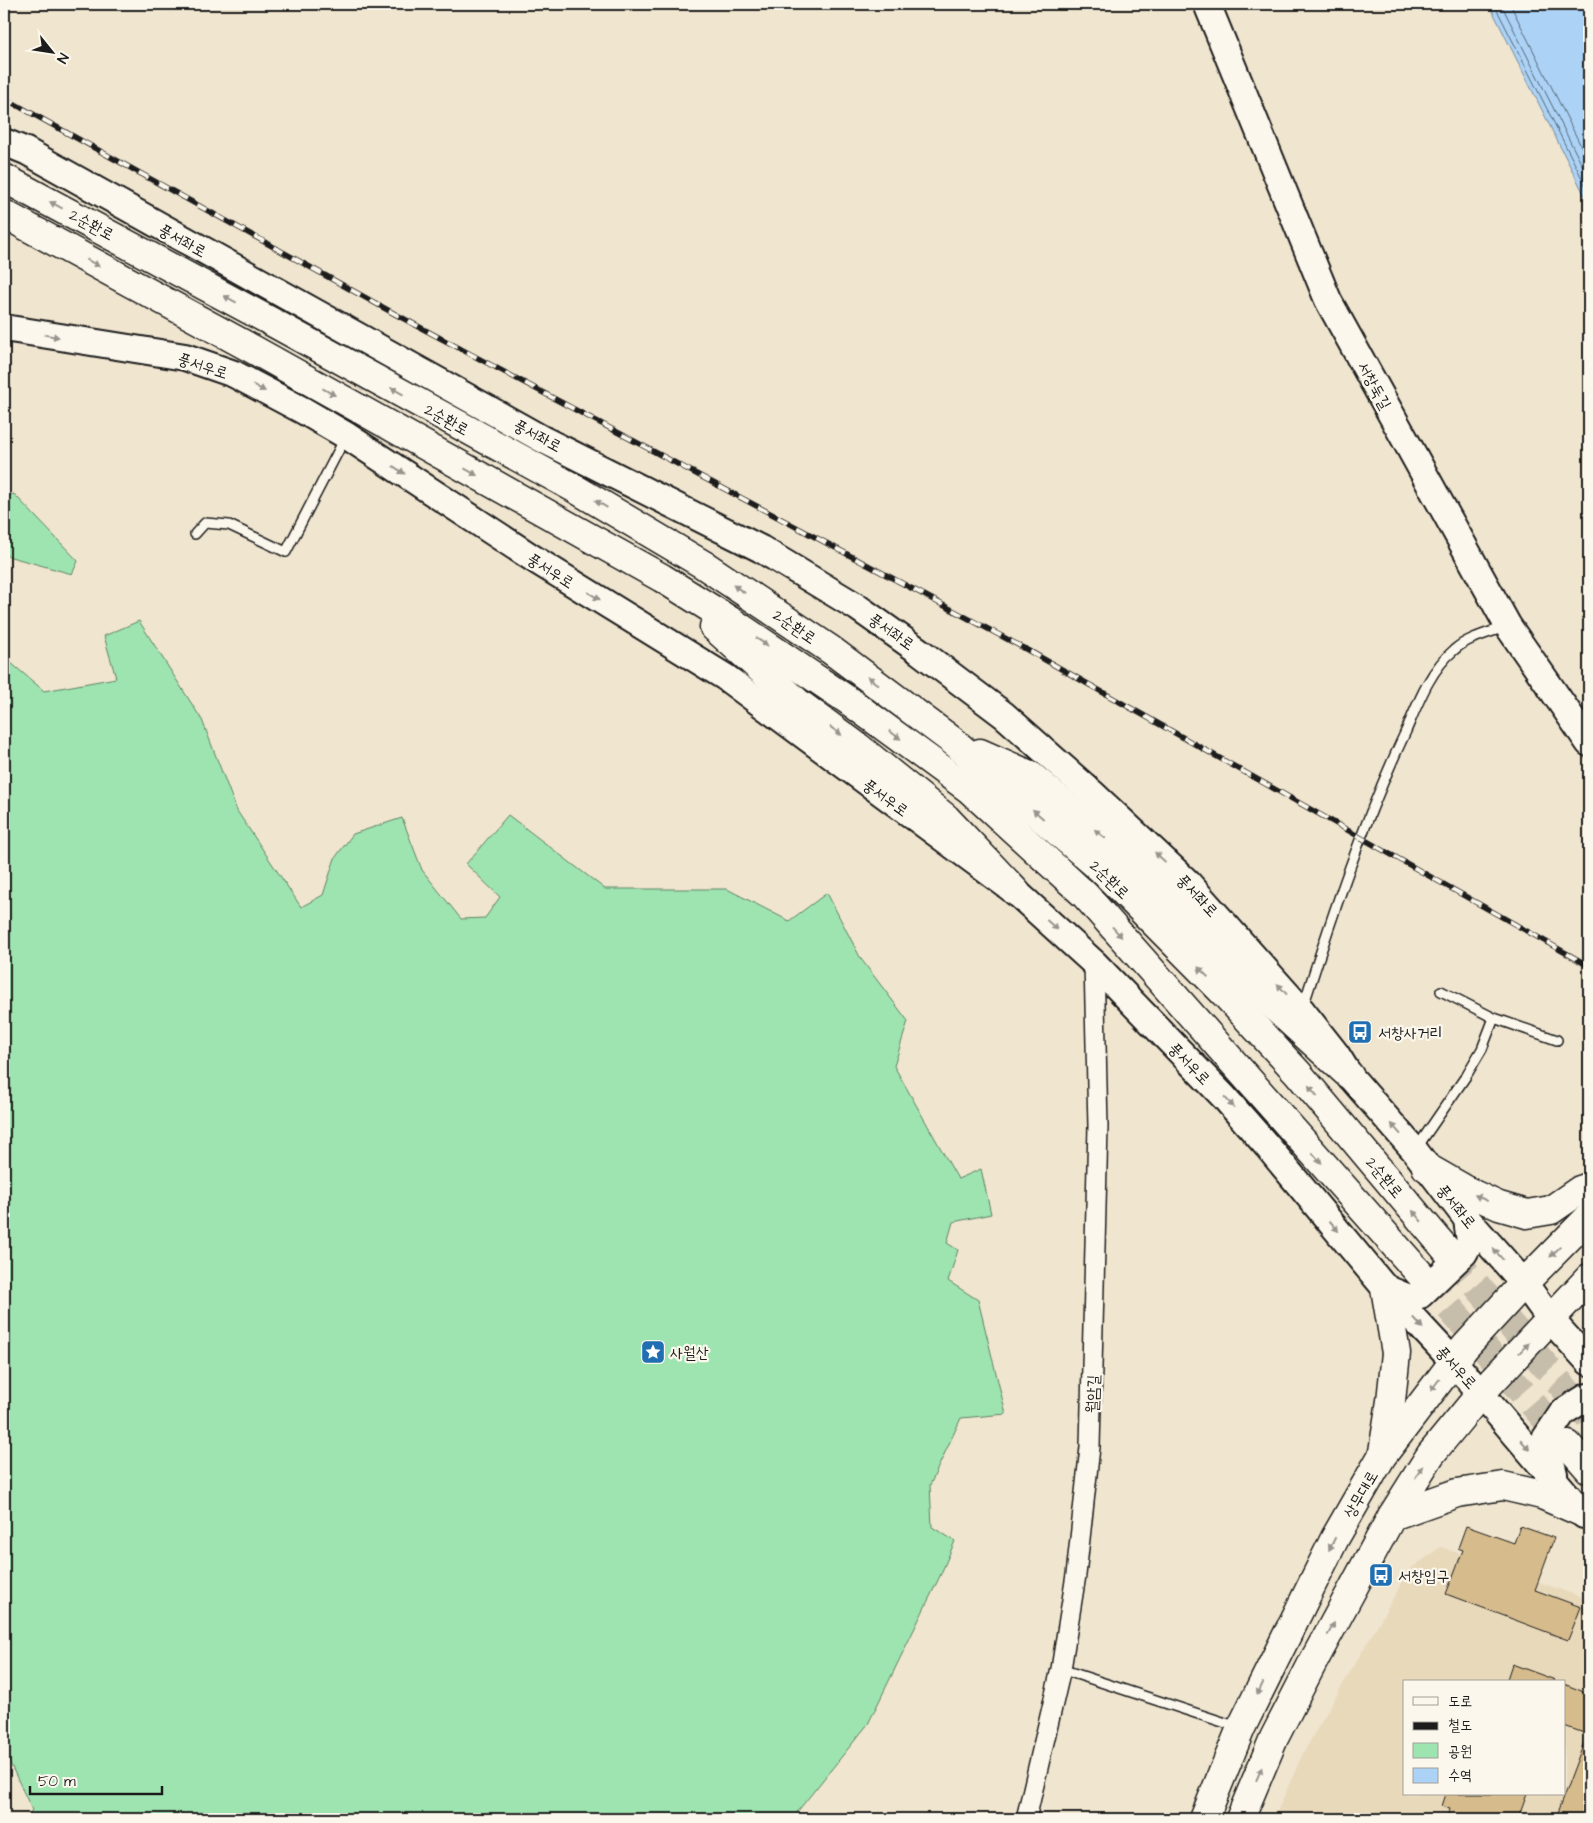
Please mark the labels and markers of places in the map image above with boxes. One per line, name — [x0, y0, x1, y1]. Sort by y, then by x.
bus stop icon: 서창사거리 — [1347, 1019, 1373, 1045]
place label: 서창사거리 — [1378, 1022, 1442, 1044]
place icon: 사월산 — [640, 1339, 666, 1365]
place label: 사월산 — [670, 1342, 709, 1364]
bus stop icon: 서창입구 — [1368, 1562, 1394, 1588]
place label: 서창입구 — [1398, 1565, 1450, 1587]

